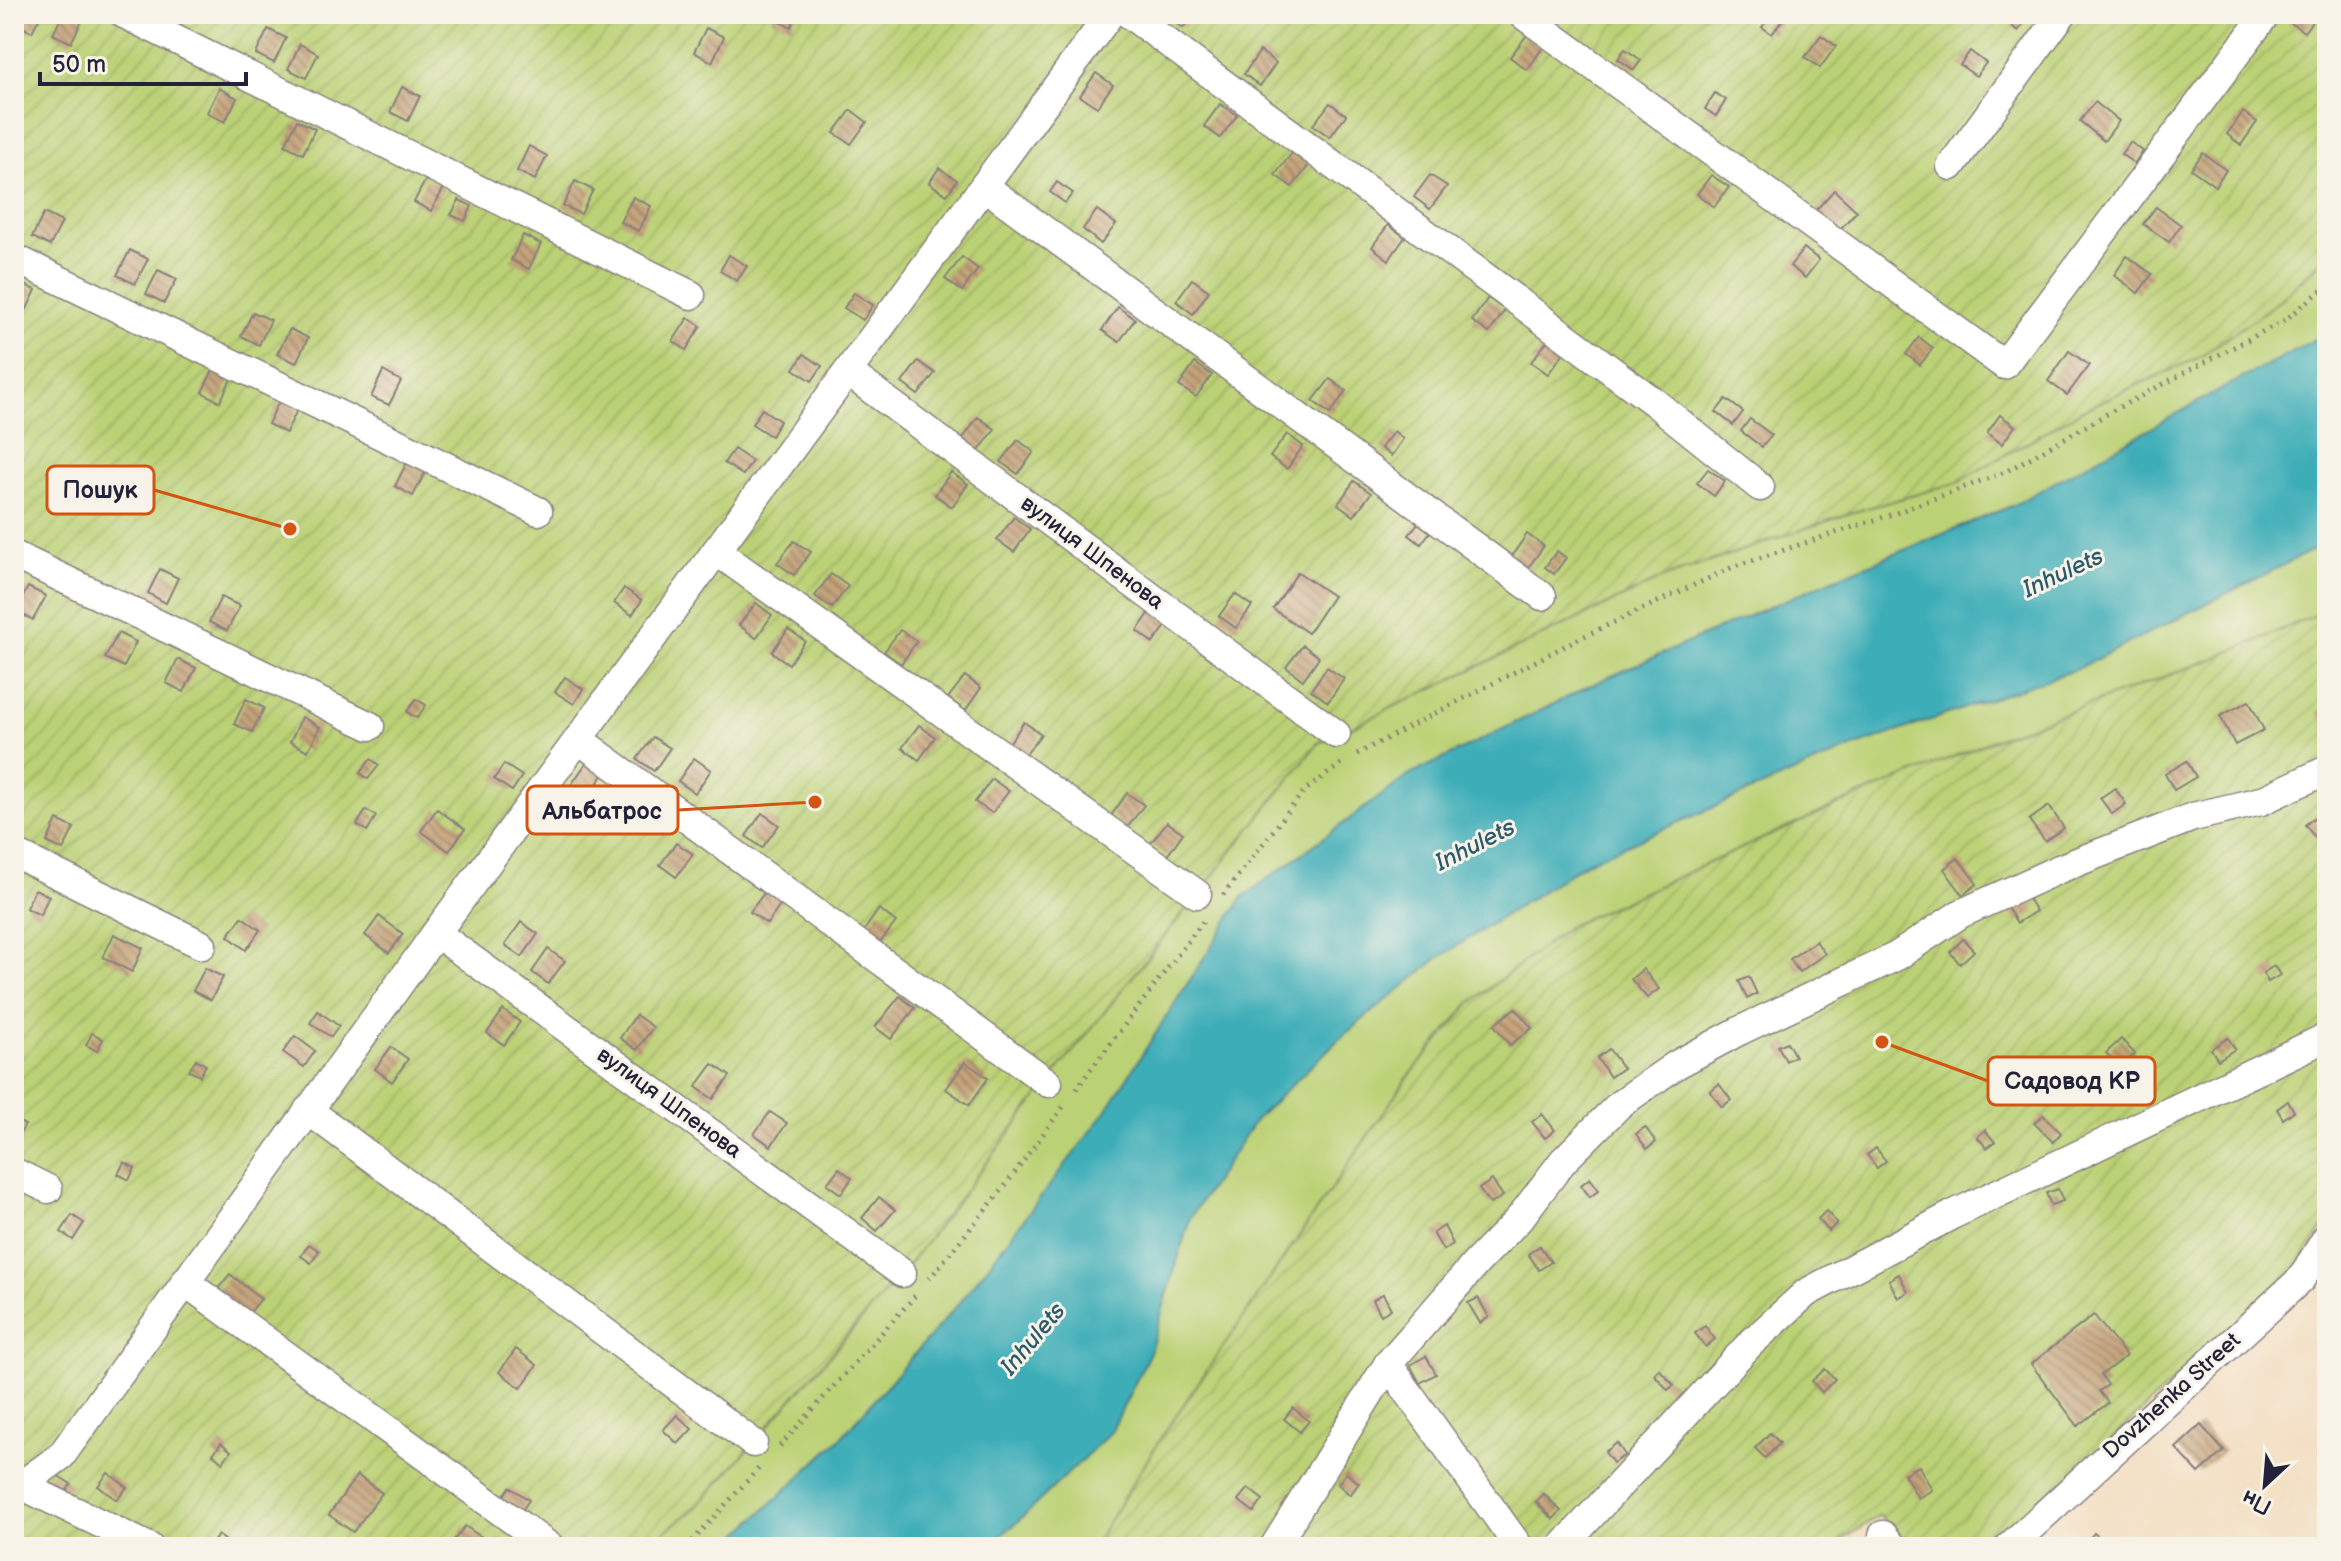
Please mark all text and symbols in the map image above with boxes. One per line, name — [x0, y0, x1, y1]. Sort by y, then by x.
scale bar — [40, 36, 246, 86]
text: 50 m — [52, 50, 106, 79]
callout: Пошук — [47, 466, 154, 514]
text: Пошук — [63, 476, 138, 505]
street label: вулиця Шпенова — [1015, 490, 1169, 616]
water label: Inhulets — [2017, 542, 2108, 605]
callout: Альбатрос — [527, 786, 678, 834]
text: Альбатрос — [541, 797, 662, 826]
water label: Inhulets — [1429, 813, 1520, 878]
street label: вулиця Шпенова — [591, 1041, 747, 1165]
callout: Садовод КР — [1988, 1057, 2155, 1105]
text: Садовод КР — [2004, 1067, 2140, 1096]
water label: Inhulets — [994, 1297, 1072, 1382]
street label: Dovzhenka Street — [2098, 1327, 2246, 1465]
north arrow — [2225, 1445, 2305, 1525]
text: Пн — [2238, 1483, 2276, 1520]

